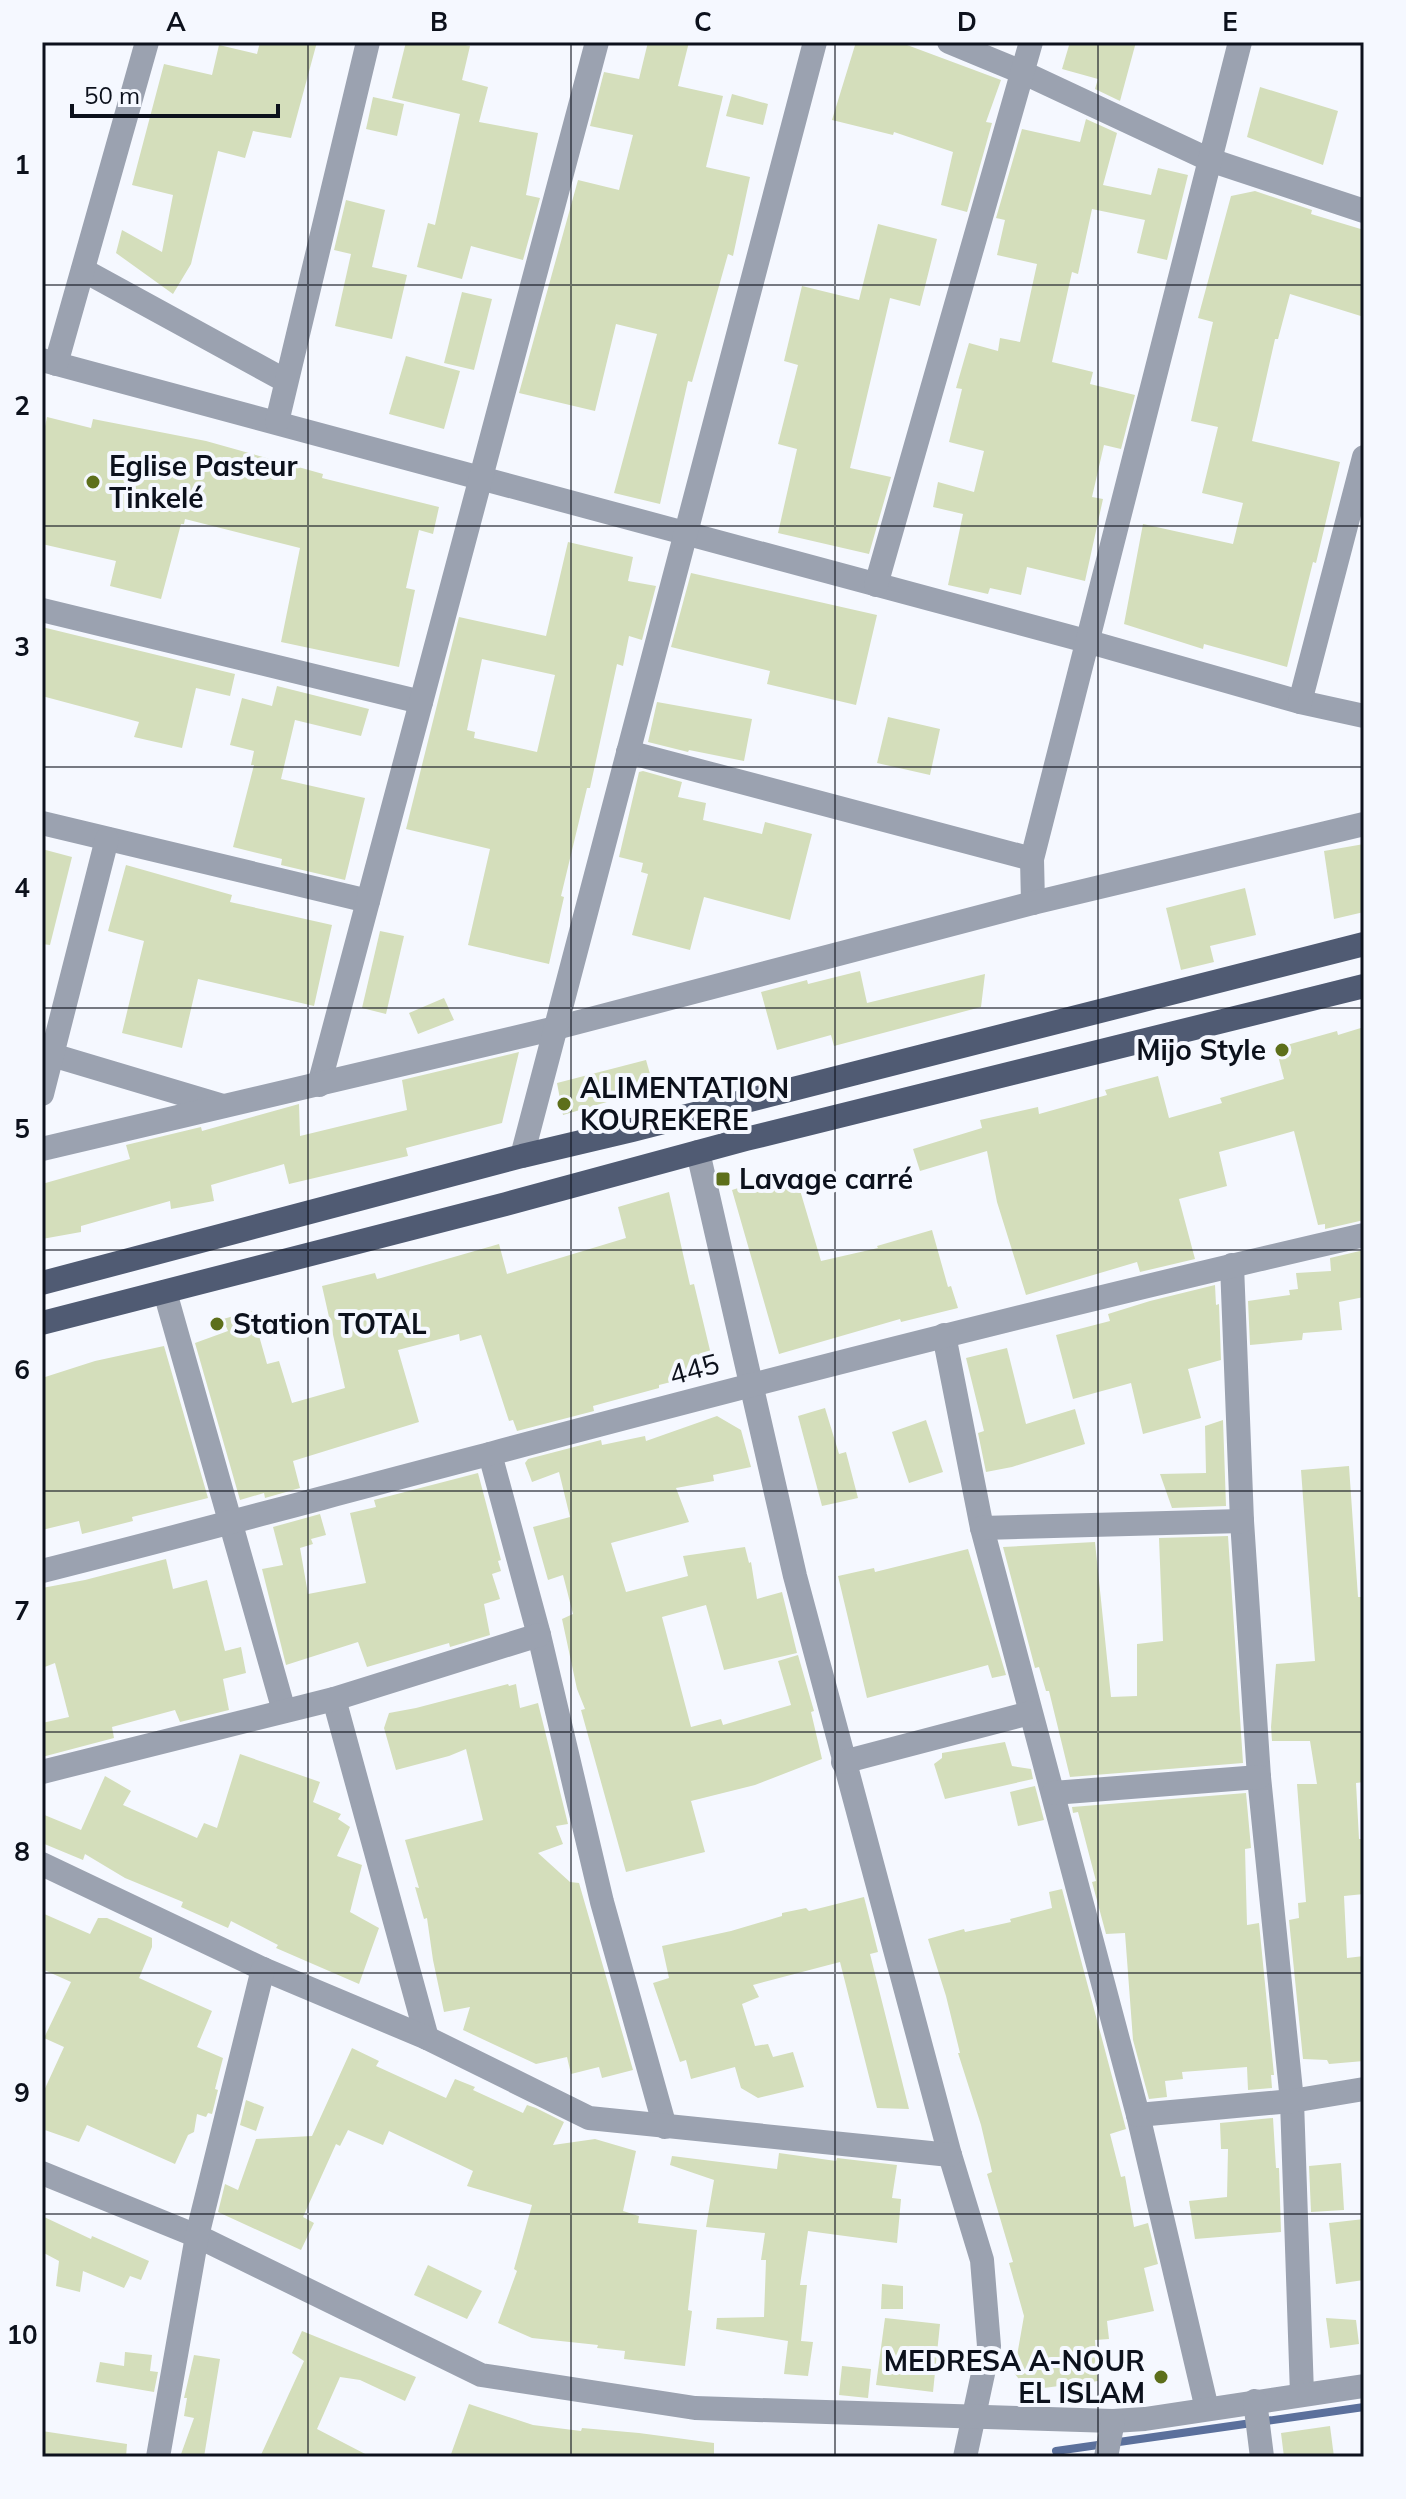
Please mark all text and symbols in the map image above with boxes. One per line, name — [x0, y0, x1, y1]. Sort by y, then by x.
text: A — [166, 5, 186, 38]
text: B — [430, 5, 448, 38]
text: C — [694, 5, 712, 38]
text: D — [957, 5, 977, 38]
text: E — [1222, 5, 1238, 38]
scale bar — [72, 68, 278, 118]
text: 50 m — [84, 80, 140, 110]
text: 1 — [14, 148, 30, 181]
text: 2 — [14, 389, 30, 422]
place label: Eglise Pasteur Tinkelé — [109, 448, 297, 515]
marker: Eglise Pasteur Tinkelé — [84, 473, 102, 491]
text: 3 — [14, 630, 30, 663]
text: 4 — [14, 871, 30, 904]
place label: Mijo Style — [1136, 1032, 1266, 1067]
marker: Mijo Style — [1273, 1041, 1291, 1059]
place label: ALIMENTATION KOUREKERE — [580, 1070, 789, 1137]
marker: ALIMENTATION KOUREKERE — [555, 1095, 573, 1113]
text: 5 — [14, 1112, 30, 1145]
place label: Lavage carré — [739, 1161, 913, 1196]
marker: Lavage carré — [714, 1170, 732, 1188]
place label: Station TOTAL — [233, 1306, 427, 1341]
marker: Station TOTAL — [208, 1315, 226, 1333]
street label: 445 — [665, 1345, 723, 1392]
text: 6 — [14, 1353, 30, 1386]
text: 7 — [14, 1594, 30, 1627]
text: 8 — [14, 1835, 30, 1868]
text: 9 — [14, 2076, 30, 2109]
text: 10 — [6, 2318, 38, 2351]
place label: MEDRESA A-NOUR EL ISLAM — [884, 2343, 1145, 2410]
marker: MEDRESA A-NOUR EL ISLAM — [1152, 2368, 1170, 2386]

